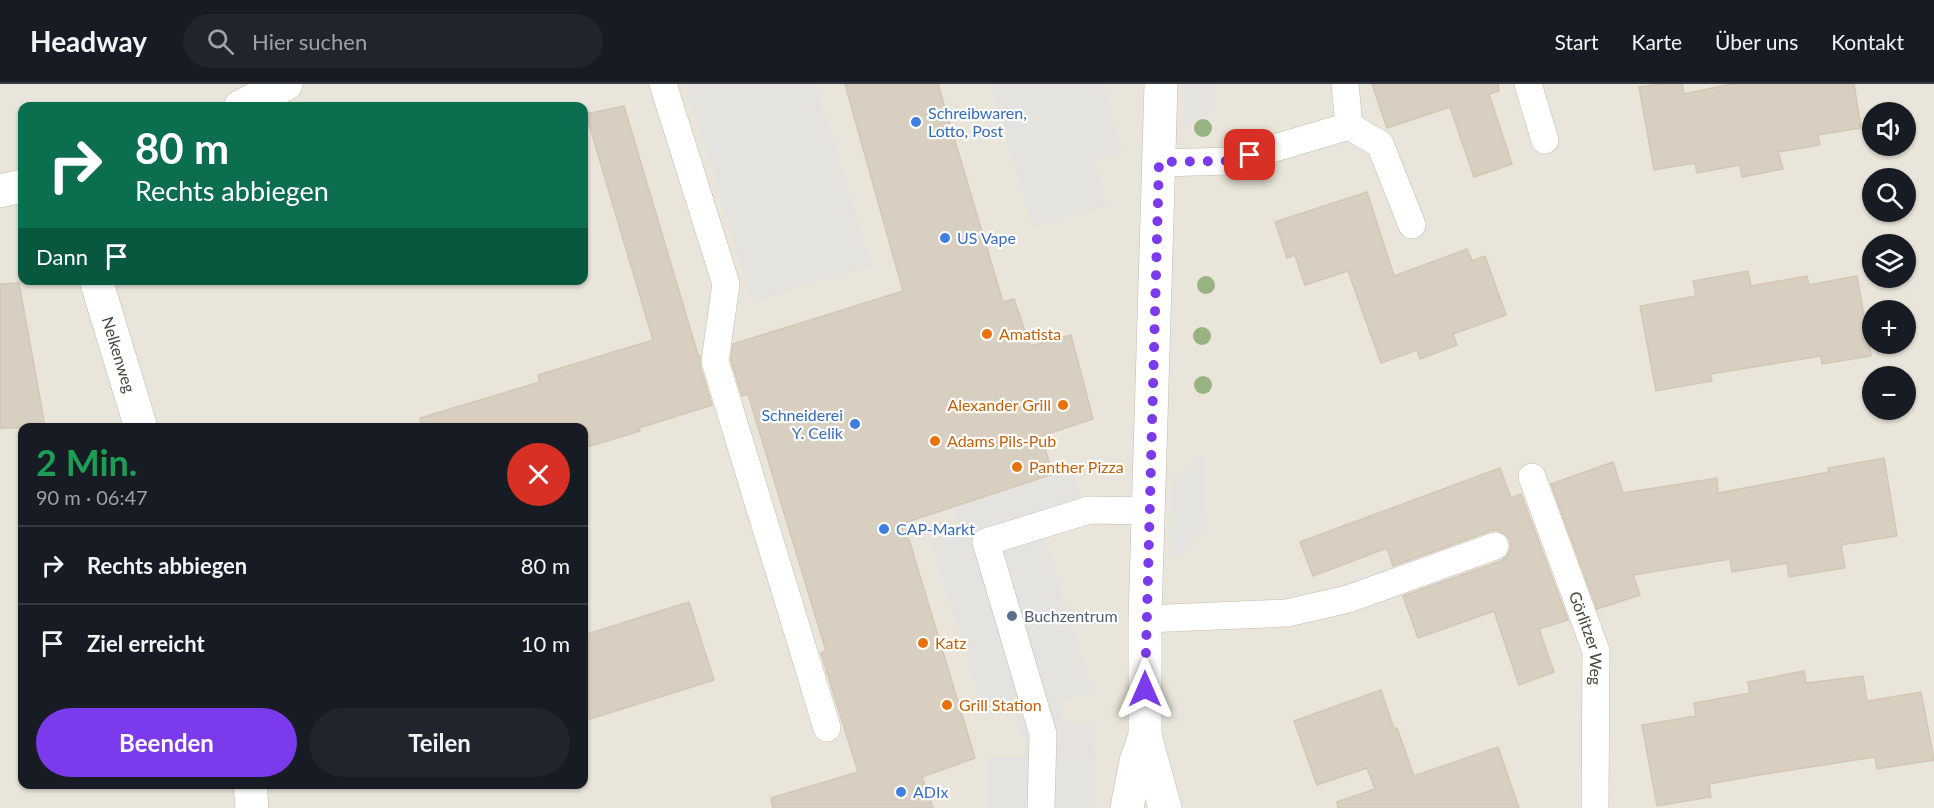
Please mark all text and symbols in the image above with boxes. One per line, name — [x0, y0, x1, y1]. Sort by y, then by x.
search box — [183, 14, 603, 68]
text: Headway — [30, 24, 147, 58]
icon: search — [204, 25, 237, 58]
text: Hier suchen — [252, 28, 367, 55]
text: Start — [1554, 29, 1599, 54]
text: Karte — [1632, 29, 1682, 54]
text: Über uns — [1715, 29, 1798, 54]
text: Kontakt — [1831, 29, 1904, 54]
map controls — [1862, 102, 1916, 420]
button: sound — [1862, 102, 1916, 156]
place label: Schreibwaren, Lotto, Post — [928, 103, 1027, 140]
marker: Schreibwaren, Lotto, Post — [909, 115, 923, 129]
text: 80 m — [135, 123, 229, 173]
icon: right — [36, 126, 114, 204]
pin — [1224, 129, 1275, 180]
icon: arrive — [1233, 138, 1266, 171]
button: search — [1862, 168, 1916, 222]
text: Rechts abbiegen — [135, 174, 329, 207]
place label: US Vape — [957, 228, 1016, 247]
marker: US Vape — [938, 231, 952, 245]
button: layers — [1862, 234, 1916, 288]
icon: arrive — [100, 240, 133, 273]
text: Dann — [36, 243, 88, 270]
button: + — [1862, 300, 1916, 354]
street label: Nelkenweg — [99, 314, 140, 395]
place label: Amatista — [999, 324, 1061, 343]
marker: Amatista — [980, 327, 994, 341]
button: − — [1862, 366, 1916, 420]
place label: Alexander Grill — [947, 395, 1051, 414]
marker: Alexander Grill — [1056, 398, 1070, 412]
place label: Schneiderei Y. Celik — [761, 405, 844, 442]
marker: Schneiderei Y. Celik — [848, 417, 862, 431]
place label: Adams Pils-Pub — [947, 431, 1056, 450]
marker: Adams Pils-Pub — [928, 434, 942, 448]
text: 2 Min. — [36, 440, 137, 484]
button: close — [507, 443, 570, 506]
place label: Panther Pizza — [1029, 457, 1124, 476]
marker: Panther Pizza — [1010, 460, 1024, 474]
text: 90 m · 06:47 — [36, 485, 148, 509]
place label: CAP-Markt — [896, 519, 975, 538]
marker: CAP-Markt — [877, 522, 891, 536]
icon: right — [36, 549, 69, 582]
text: Rechts abbiegen — [87, 552, 247, 579]
text: 80 m — [521, 552, 570, 579]
street label: Görlitzer Weg — [1566, 588, 1606, 685]
place label: Buchzentrum — [1024, 606, 1118, 625]
marker: Buchzentrum — [1005, 609, 1019, 623]
icon: arrive — [36, 627, 69, 660]
text: Ziel erreicht — [87, 630, 205, 657]
text: 10 m — [521, 630, 570, 657]
place label: Katz — [935, 633, 966, 652]
marker: Katz — [916, 636, 930, 650]
position arrow — [1113, 657, 1177, 721]
place label: Grill Station — [959, 695, 1042, 714]
marker: Grill Station — [940, 698, 954, 712]
button: Beenden — [36, 708, 297, 777]
button: Teilen — [309, 708, 570, 777]
place label: ADIx — [913, 782, 948, 801]
marker: ADIx — [894, 785, 908, 799]

